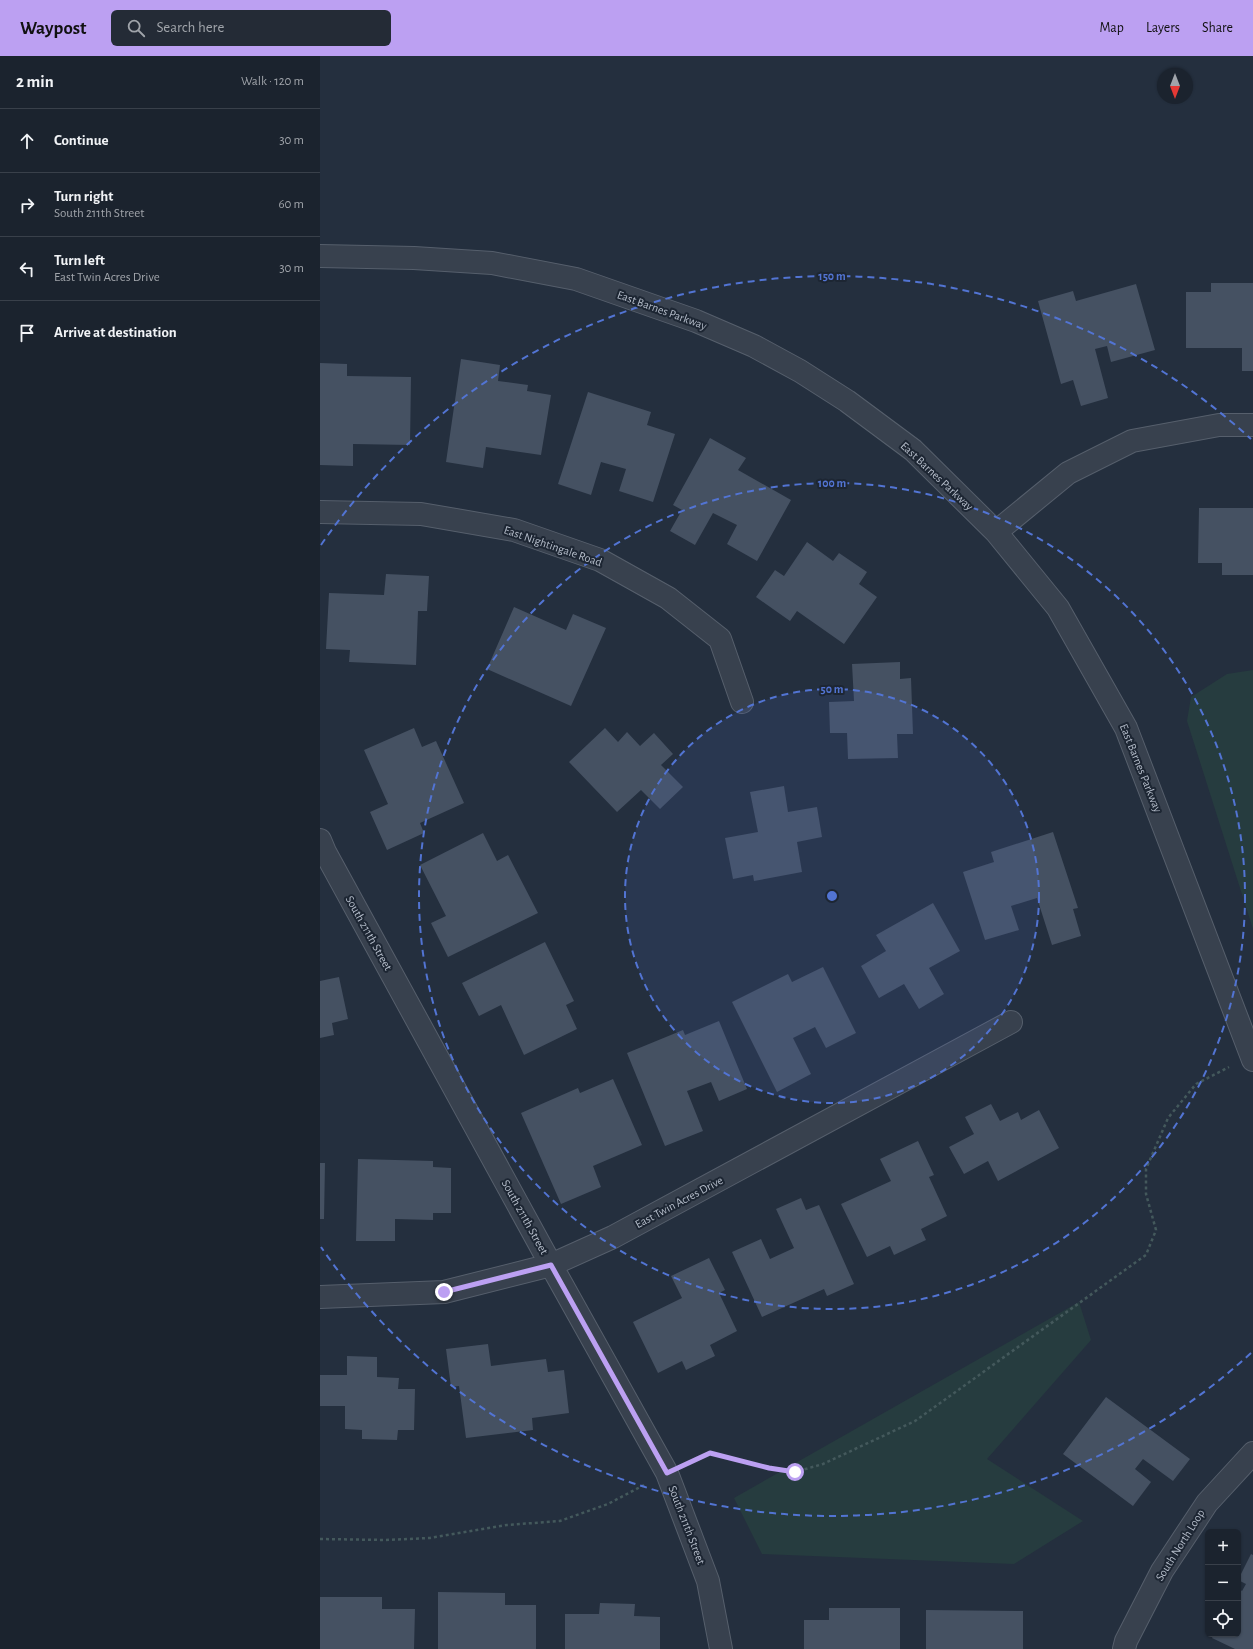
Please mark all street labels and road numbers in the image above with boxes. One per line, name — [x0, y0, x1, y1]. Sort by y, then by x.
street label: East Barnes Parkway — [615, 288, 708, 333]
street label: East Barnes Parkway — [898, 439, 976, 513]
street label: East Nightingale Road — [502, 524, 604, 568]
street label: East Barnes Parkway — [1117, 722, 1164, 814]
street label: South 211th Street — [344, 894, 395, 973]
street label: East Twin Acres Drive — [633, 1174, 725, 1230]
street label: South 211th Street — [500, 1178, 551, 1257]
street label: South 211th Street — [666, 1484, 708, 1566]
street label: South North Loop — [1153, 1507, 1207, 1583]

